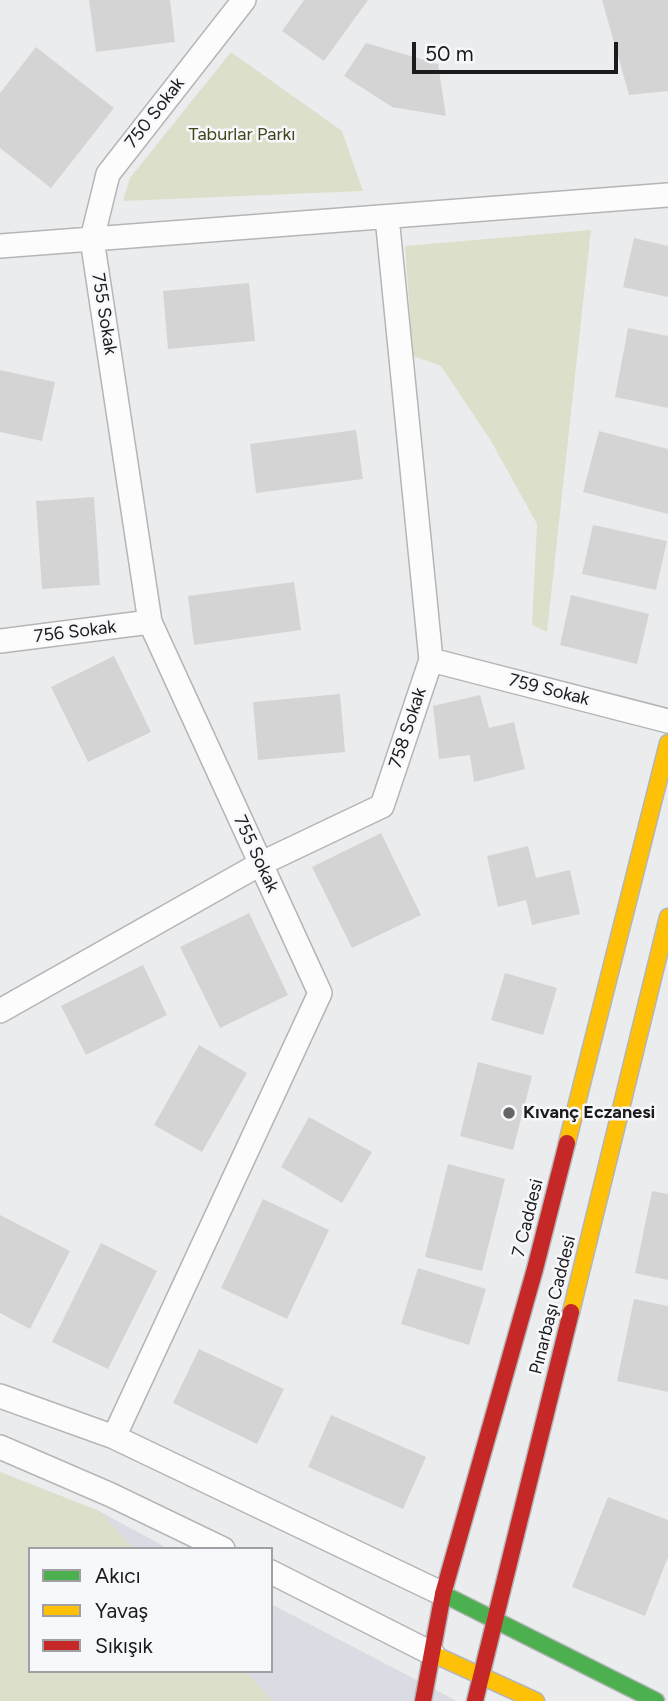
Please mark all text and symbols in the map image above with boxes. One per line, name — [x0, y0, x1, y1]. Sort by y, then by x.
scale bar — [416, 28, 622, 72]
text: 50 m — [425, 41, 474, 66]
street label: 750 Sokak — [121, 73, 189, 153]
park label: Taburlar Parkı — [189, 124, 295, 146]
street label: 755 Sokak — [87, 271, 121, 357]
street label: 756 Sokak — [33, 616, 117, 648]
street label: 759 Sokak — [506, 670, 592, 710]
street label: 758 Sokak — [385, 685, 431, 771]
street label: 755 Sokak — [229, 812, 283, 896]
place label: Kıvanç Eczanesi — [523, 1102, 655, 1124]
marker: Kıvanç Eczanesi — [501, 1105, 517, 1121]
street label: 7 Caddesi — [508, 1177, 548, 1259]
street label: Pınarbaşı Caddesi — [525, 1233, 581, 1377]
legend — [28, 1547, 273, 1673]
text: Akıcı — [95, 1563, 141, 1588]
text: Yavaş — [95, 1598, 148, 1623]
text: Sıkışık — [95, 1633, 153, 1658]

